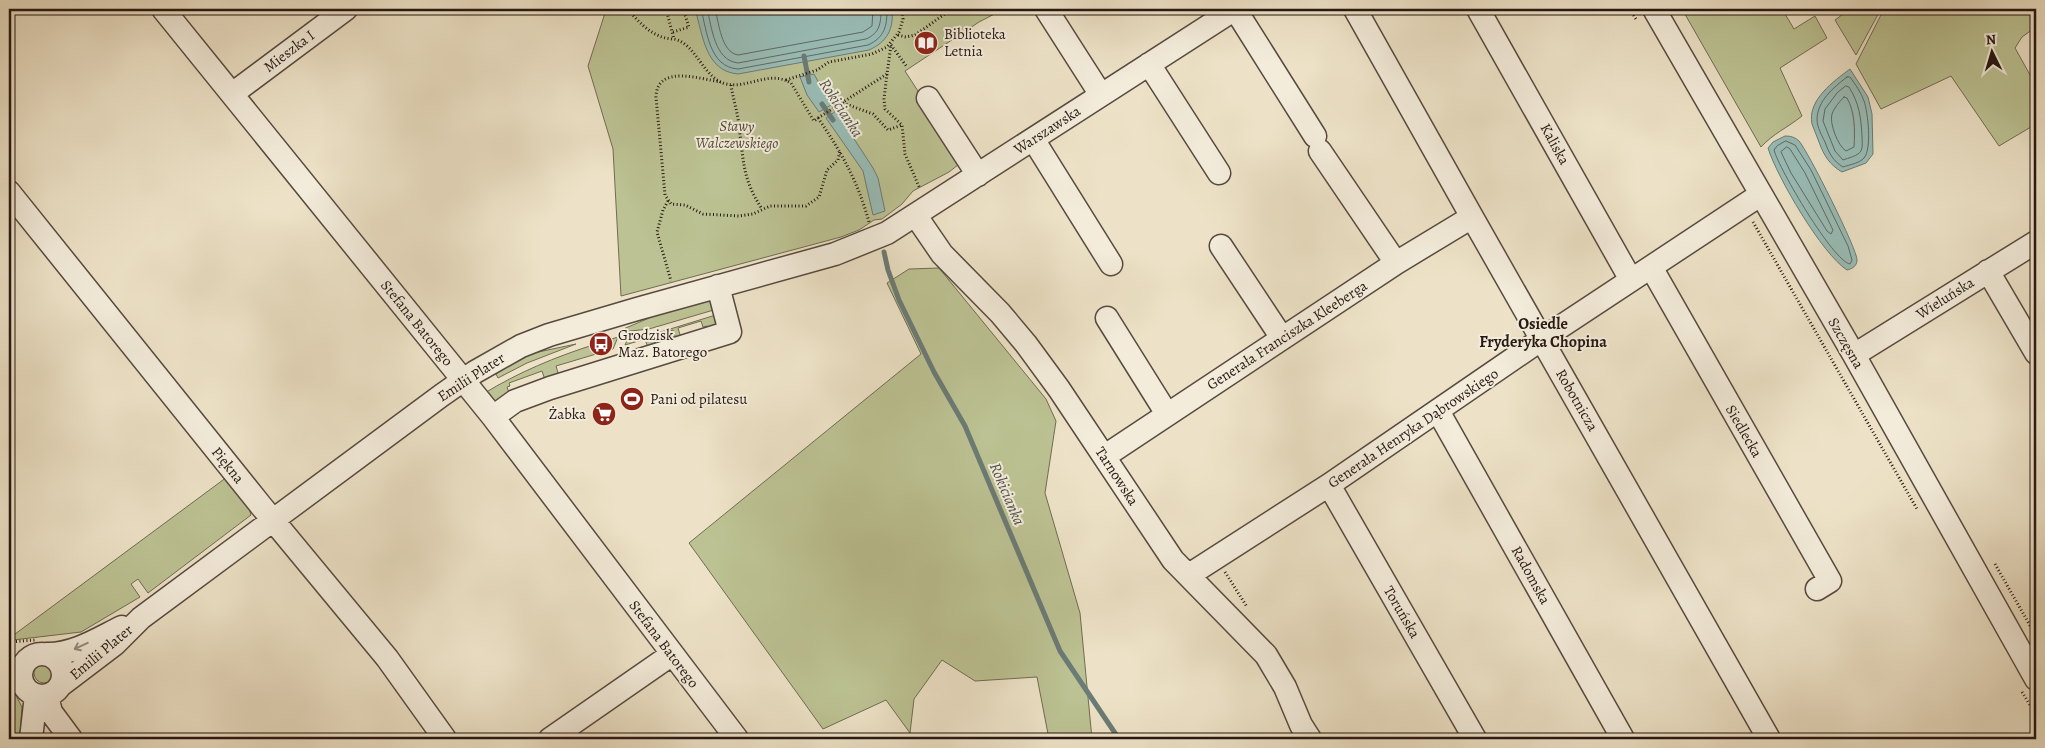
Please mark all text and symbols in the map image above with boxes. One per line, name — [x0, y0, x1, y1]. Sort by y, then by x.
place label: Biblioteka Letnia — [944, 24, 1006, 61]
street label: Mieszka I — [259, 25, 319, 77]
north arrow — [1968, 28, 2018, 78]
library icon: Biblioteka Letnia — [913, 30, 939, 56]
text: N — [1985, 30, 1997, 49]
water label: Rokicianka — [814, 74, 869, 142]
street label: Warszawska — [1009, 101, 1084, 160]
park label: Stawy Walczewskiego — [696, 116, 778, 153]
street label: Kaliska — [1536, 120, 1574, 168]
street label: Wieluńska — [1911, 272, 1978, 324]
street label: Generała Franciszka Kleeberga — [1203, 275, 1371, 395]
street label: Stefana Batorego — [376, 276, 458, 370]
district label: Osiedle Fryderyka Chopina — [1479, 313, 1607, 353]
street label: Szczęsna — [1823, 314, 1869, 372]
place label: Grodzisk Maz. Batorego — [618, 325, 707, 362]
bus stop icon: Grodzisk Maz. Batorego — [588, 331, 614, 357]
street label: Emilii Plater — [433, 348, 509, 406]
street label: Generała Henryka Dąbrowskiego — [1324, 363, 1502, 493]
street label: Robotnicza — [1551, 365, 1603, 435]
sports icon: Pani od pilatesu — [619, 386, 645, 412]
place label: Pani od pilatesu — [650, 389, 748, 409]
supermarket icon: Żabka — [591, 401, 617, 427]
street label: Siedlecka — [1721, 401, 1767, 461]
place label: Żabka — [549, 404, 586, 424]
street label: Piękna — [207, 442, 249, 488]
street label: Tarnowska — [1091, 443, 1143, 509]
water label: Rokicianka — [984, 459, 1030, 529]
street label: Radomska — [1507, 542, 1555, 608]
street label: Toruńska — [1379, 582, 1425, 642]
street label: Stefana Batorego — [624, 596, 704, 692]
street label: Emilii Plater — [65, 620, 137, 684]
one-way arrow — [74, 642, 89, 651]

